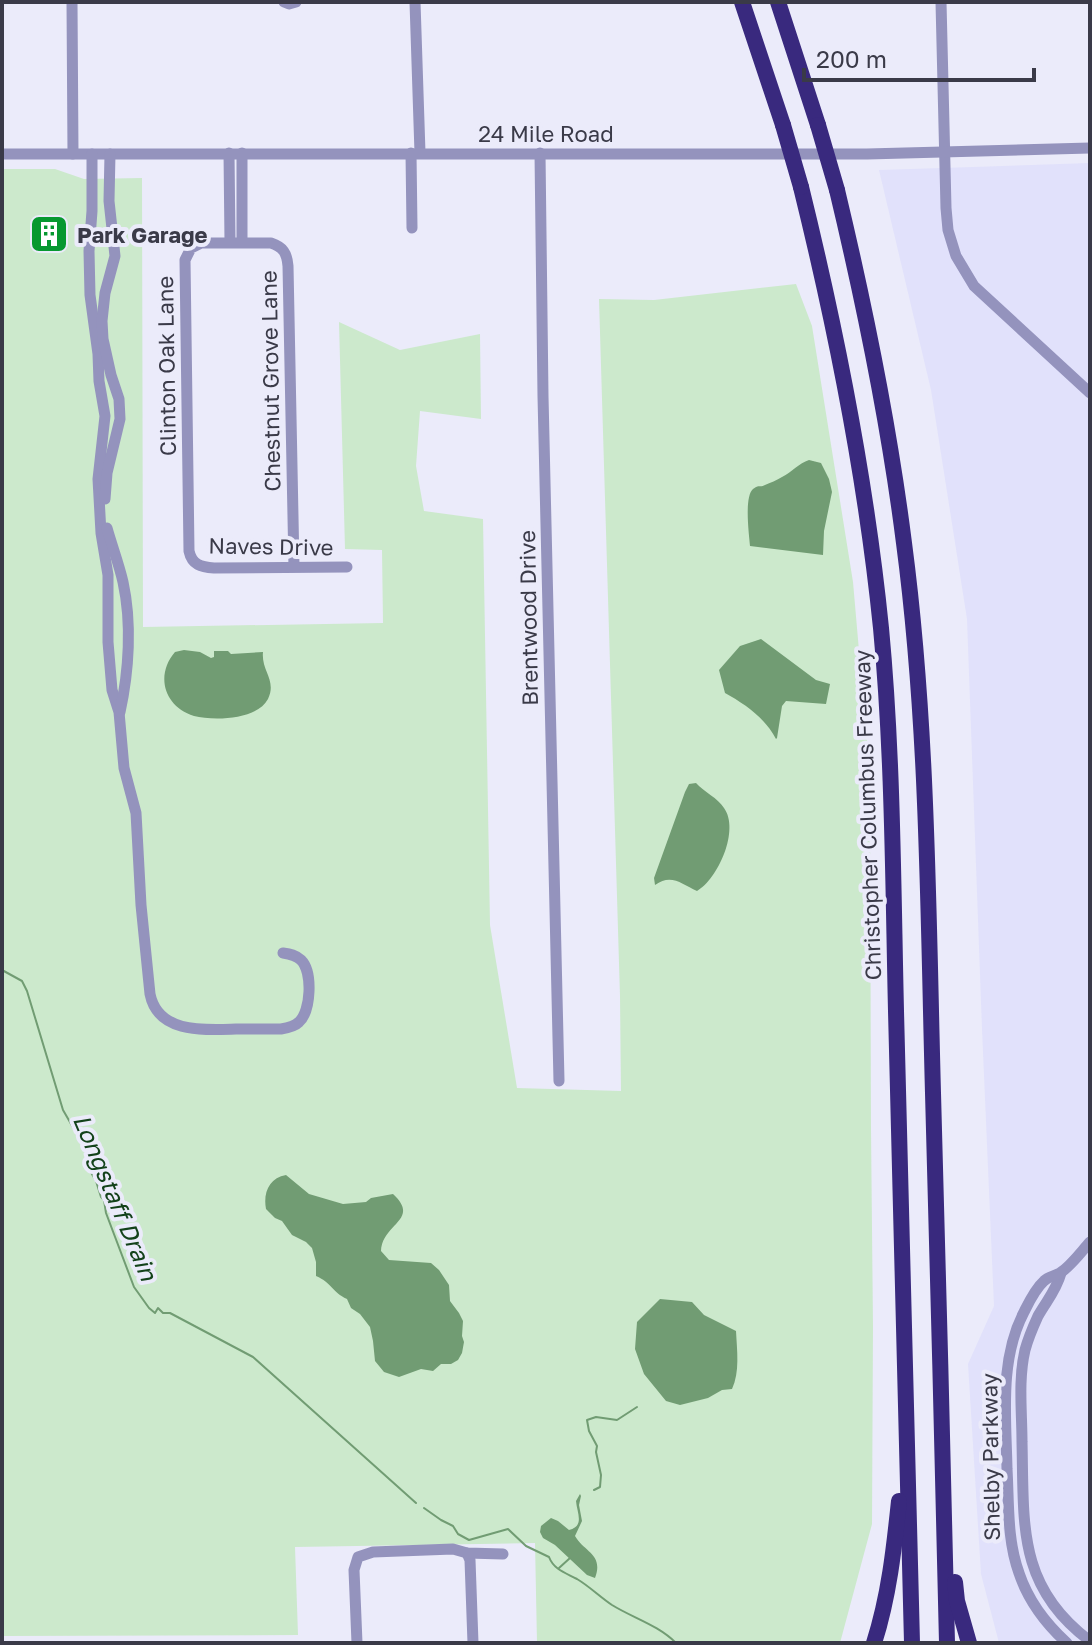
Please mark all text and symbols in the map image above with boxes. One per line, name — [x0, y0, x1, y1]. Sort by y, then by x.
scale bar — [804, 32, 1034, 82]
text: 200 m — [816, 44, 887, 73]
street label: 24 Mile Road — [478, 120, 614, 147]
building icon: Park Garage — [28, 213, 70, 255]
place label: Park Garage — [77, 221, 207, 248]
street label: Chestnut Grove Lane — [255, 270, 285, 492]
street label: Clinton Oak Lane — [151, 276, 181, 456]
street label: Brentwood Drive — [513, 530, 543, 706]
street label: Naves Drive — [208, 531, 334, 561]
street label: Christopher Columbus Freeway — [848, 649, 886, 981]
water label: Longstaff Drain — [67, 1110, 165, 1286]
street label: Shelby Parkway — [975, 1373, 1005, 1541]

